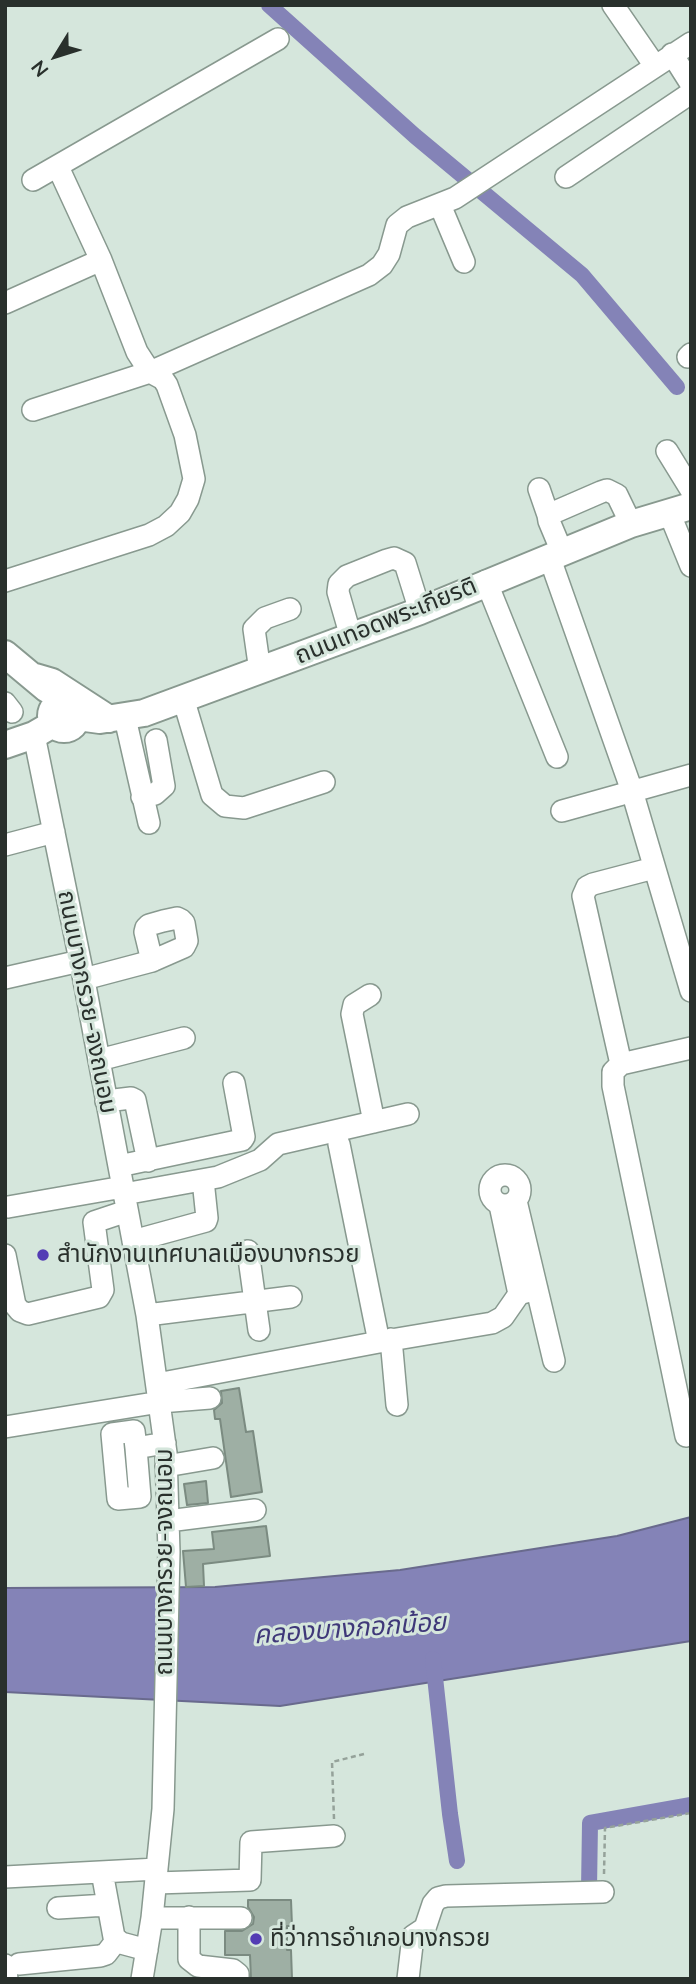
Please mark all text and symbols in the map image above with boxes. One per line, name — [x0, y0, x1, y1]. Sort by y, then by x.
north arrow — [21, 21, 91, 91]
text: N — [26, 56, 53, 82]
street label: ถนนเทอดพระเกียรติ — [291, 571, 481, 671]
street label: ถนนบางกรวย-จงถนอม — [51, 888, 123, 1116]
place label: สำนักงานเทศบาลเมืองบางกรวย — [57, 1241, 359, 1269]
marker: สำนักงานเทศบาลเมืองบางกรวย — [35, 1247, 51, 1263]
street label: ถนนบางกรวย-จงถนอม — [151, 1449, 179, 1675]
water label: คลองบางกอกน้อย — [253, 1607, 447, 1651]
place label: ที่ว่าการอำเภอบางกรวย — [270, 1925, 490, 1953]
marker: ที่ว่าการอำเภอบางกรวย — [248, 1931, 264, 1947]

